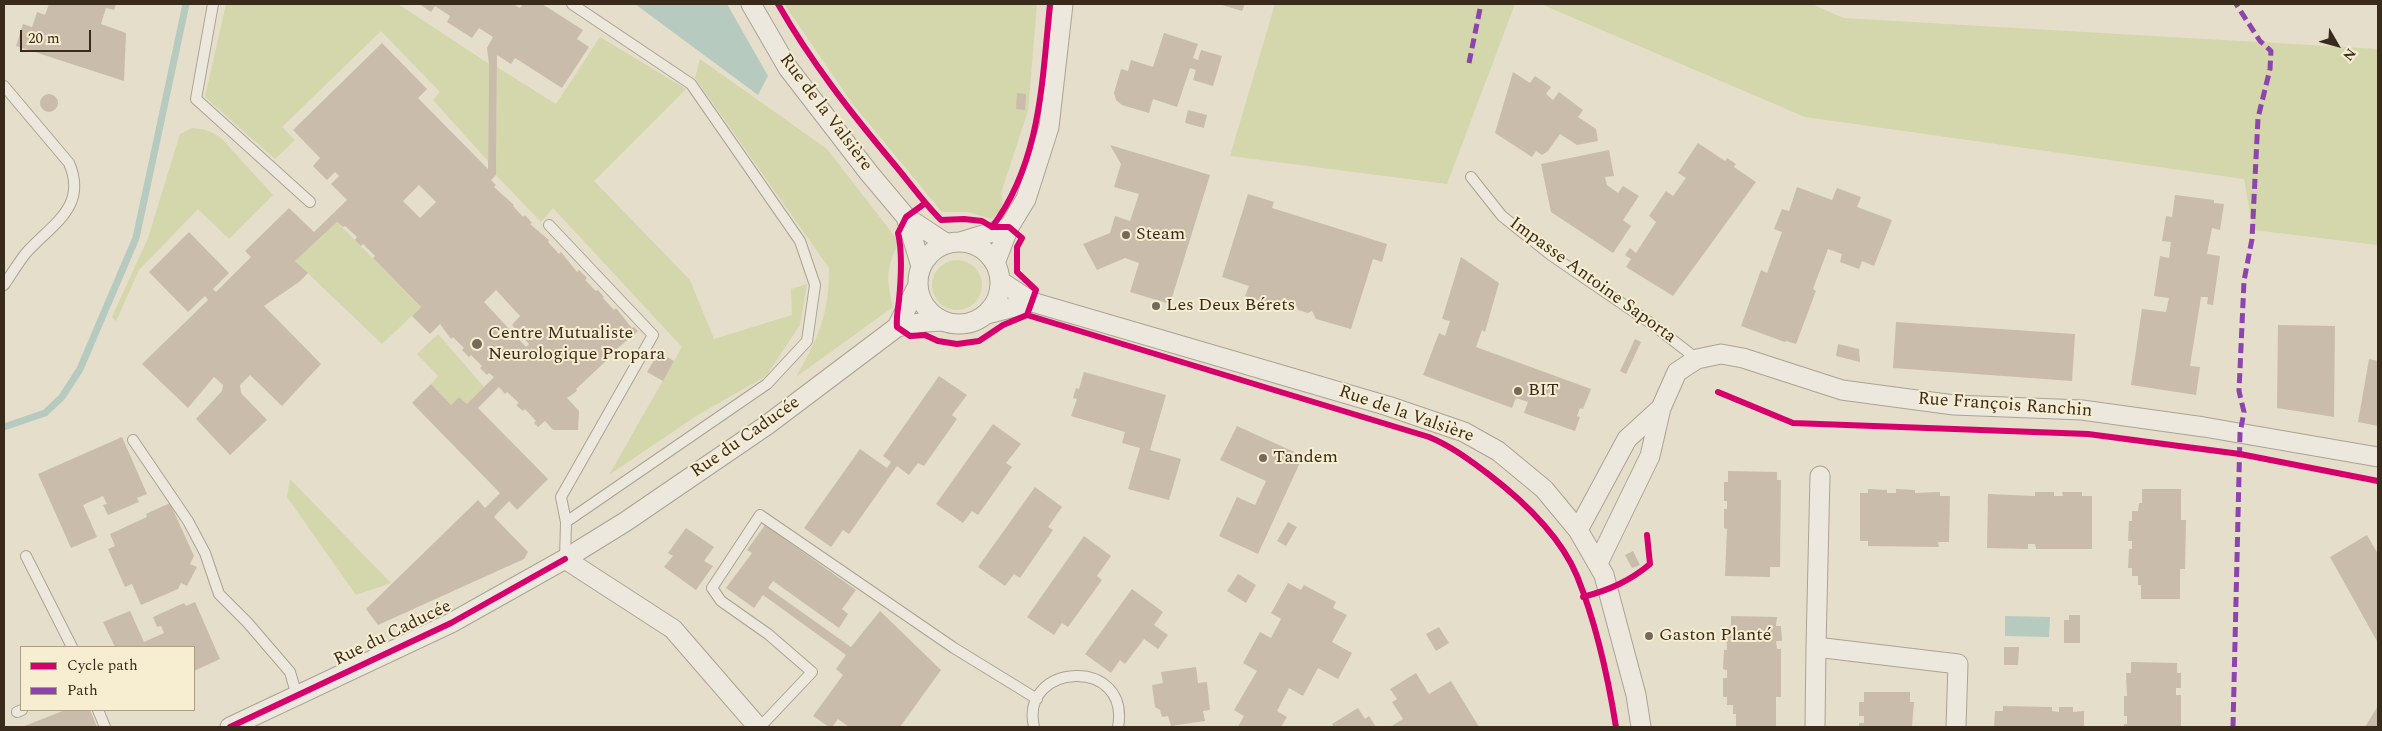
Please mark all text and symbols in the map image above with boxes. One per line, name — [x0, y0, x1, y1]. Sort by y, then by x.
scale bar — [22, 20, 94, 52]
north arrow — [2312, 20, 2362, 70]
text: 20 m — [28, 27, 60, 50]
text: N — [2337, 44, 2361, 66]
street label: Rue de la Valsière — [774, 50, 876, 176]
street label: Impasse Antoine Saporta — [1504, 213, 1680, 349]
place label: Steam — [1136, 224, 1185, 246]
marker: Steam — [1120, 229, 1132, 241]
place label: Les Deux Bérets — [1166, 295, 1295, 317]
marker: Les Deux Bérets — [1150, 300, 1162, 312]
place label: Centre Mutualiste Neurologique Propara — [488, 323, 665, 366]
marker: Centre Mutualiste Neurologique Propara — [470, 337, 484, 351]
place label: BIT — [1528, 380, 1559, 402]
street label: Rue de la Valsière — [1336, 382, 1476, 448]
marker: BIT — [1512, 385, 1524, 397]
street label: Rue François Ranchin — [1917, 389, 2093, 423]
street label: Rue du Caducée — [687, 392, 805, 484]
place label: Tandem — [1273, 447, 1338, 469]
marker: Tandem — [1257, 452, 1269, 464]
street label: Rue du Caducée — [331, 596, 455, 672]
place label: Gaston Planté — [1659, 625, 1771, 647]
marker: Gaston Planté — [1643, 630, 1655, 642]
legend — [20, 646, 195, 711]
text: Cycle path — [67, 654, 138, 677]
text: Path — [67, 679, 98, 702]

